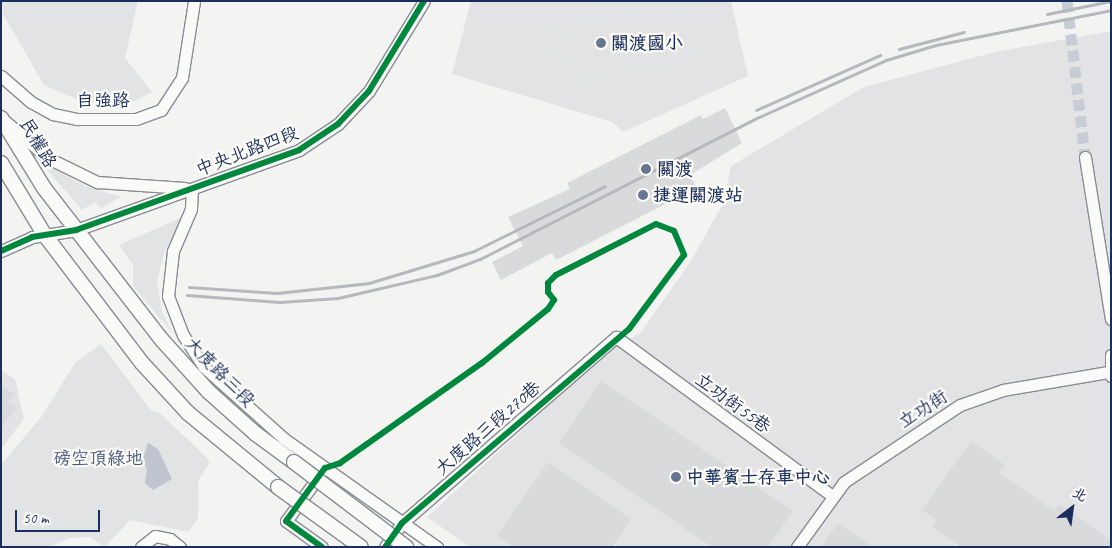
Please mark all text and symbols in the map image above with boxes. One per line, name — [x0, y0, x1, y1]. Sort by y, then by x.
place label: 關渡國小 — [611, 32, 683, 54]
marker: 關渡國小 — [595, 37, 607, 49]
street label: 自強路 — [76, 89, 130, 111]
street label: 民權路 — [15, 114, 61, 172]
street label: 中央北路四段 — [193, 122, 301, 180]
place label: 關渡 — [657, 158, 693, 180]
marker: 關渡 — [639, 162, 653, 176]
place label: 捷運關渡站 — [653, 184, 743, 206]
marker: 捷運關渡站 — [637, 189, 649, 201]
street label: 大度路三段 — [181, 333, 259, 411]
street label: 立功街55巷 — [691, 368, 775, 438]
street label: 大度路三段270巷 — [431, 376, 545, 480]
street label: 立功街 — [894, 385, 952, 433]
park label: 磅空頂綠地 — [53, 447, 143, 469]
place label: 中華賓士存車中心 — [686, 466, 830, 488]
marker: 中華賓士存車中心 — [670, 471, 682, 483]
north arrow — [1047, 483, 1097, 533]
text: 北 — [1069, 484, 1090, 505]
scale bar — [18, 500, 102, 532]
text: 50 m — [23, 509, 49, 528]

